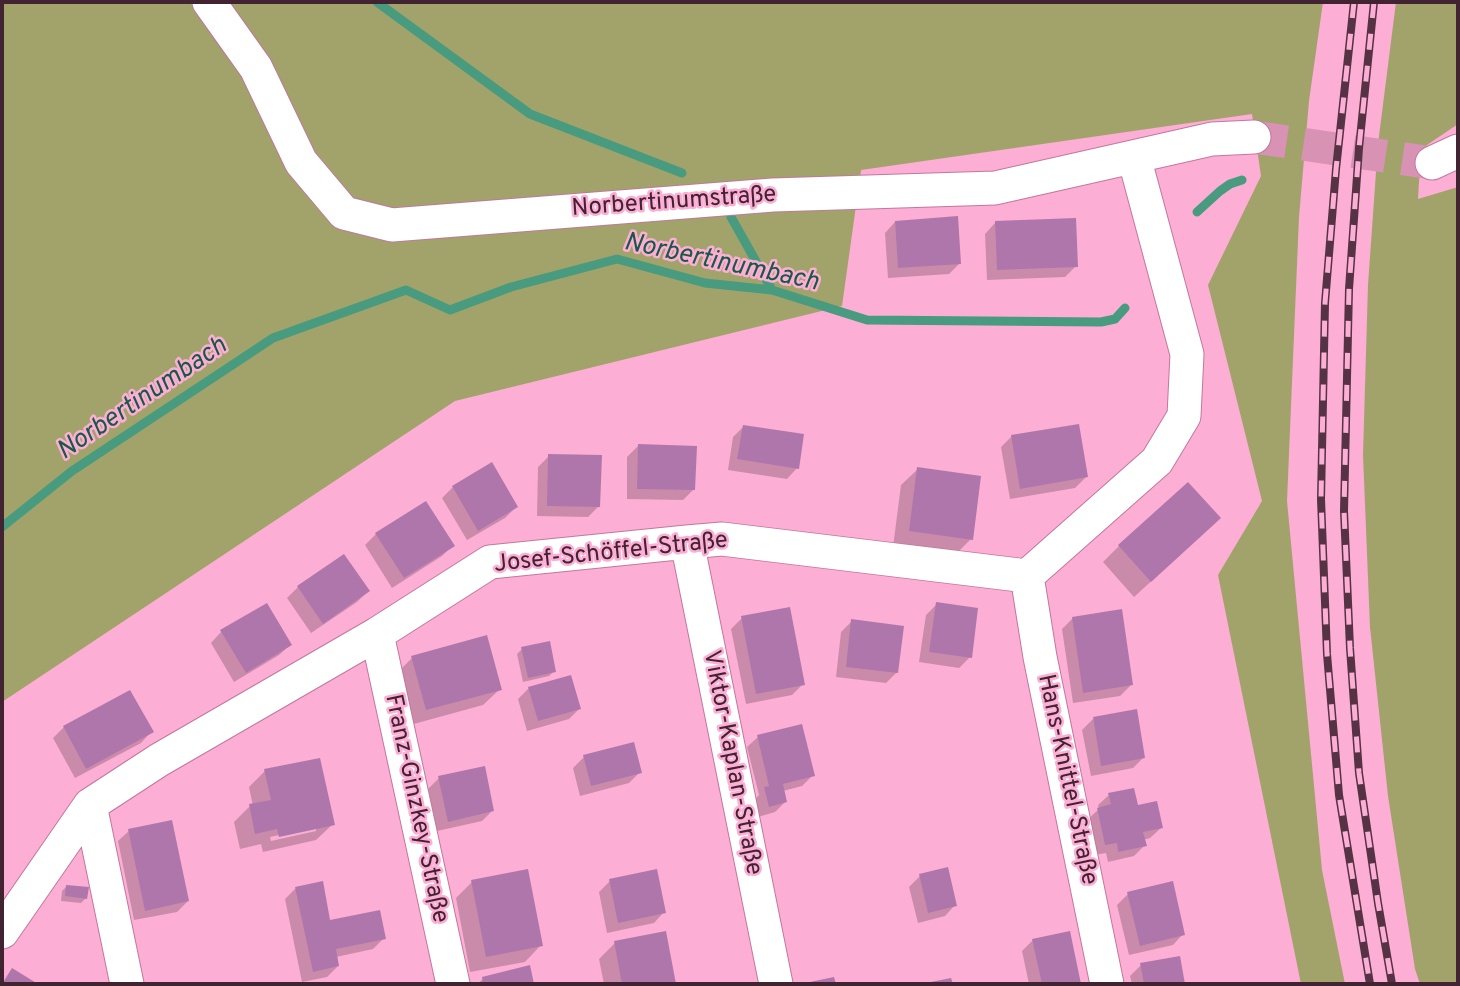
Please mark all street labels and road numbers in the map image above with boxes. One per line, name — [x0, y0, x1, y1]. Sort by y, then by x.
street label: Norbertinumstraße — [571, 181, 777, 225]
street label: Josef-Schöffel-Straße — [493, 527, 729, 581]
street label: Viktor-Kaplan-Straße — [695, 648, 767, 878]
street label: Hans-Knittel-Straße — [1030, 672, 1102, 888]
street label: Franz-Ginzkey-Straße — [377, 692, 453, 926]

